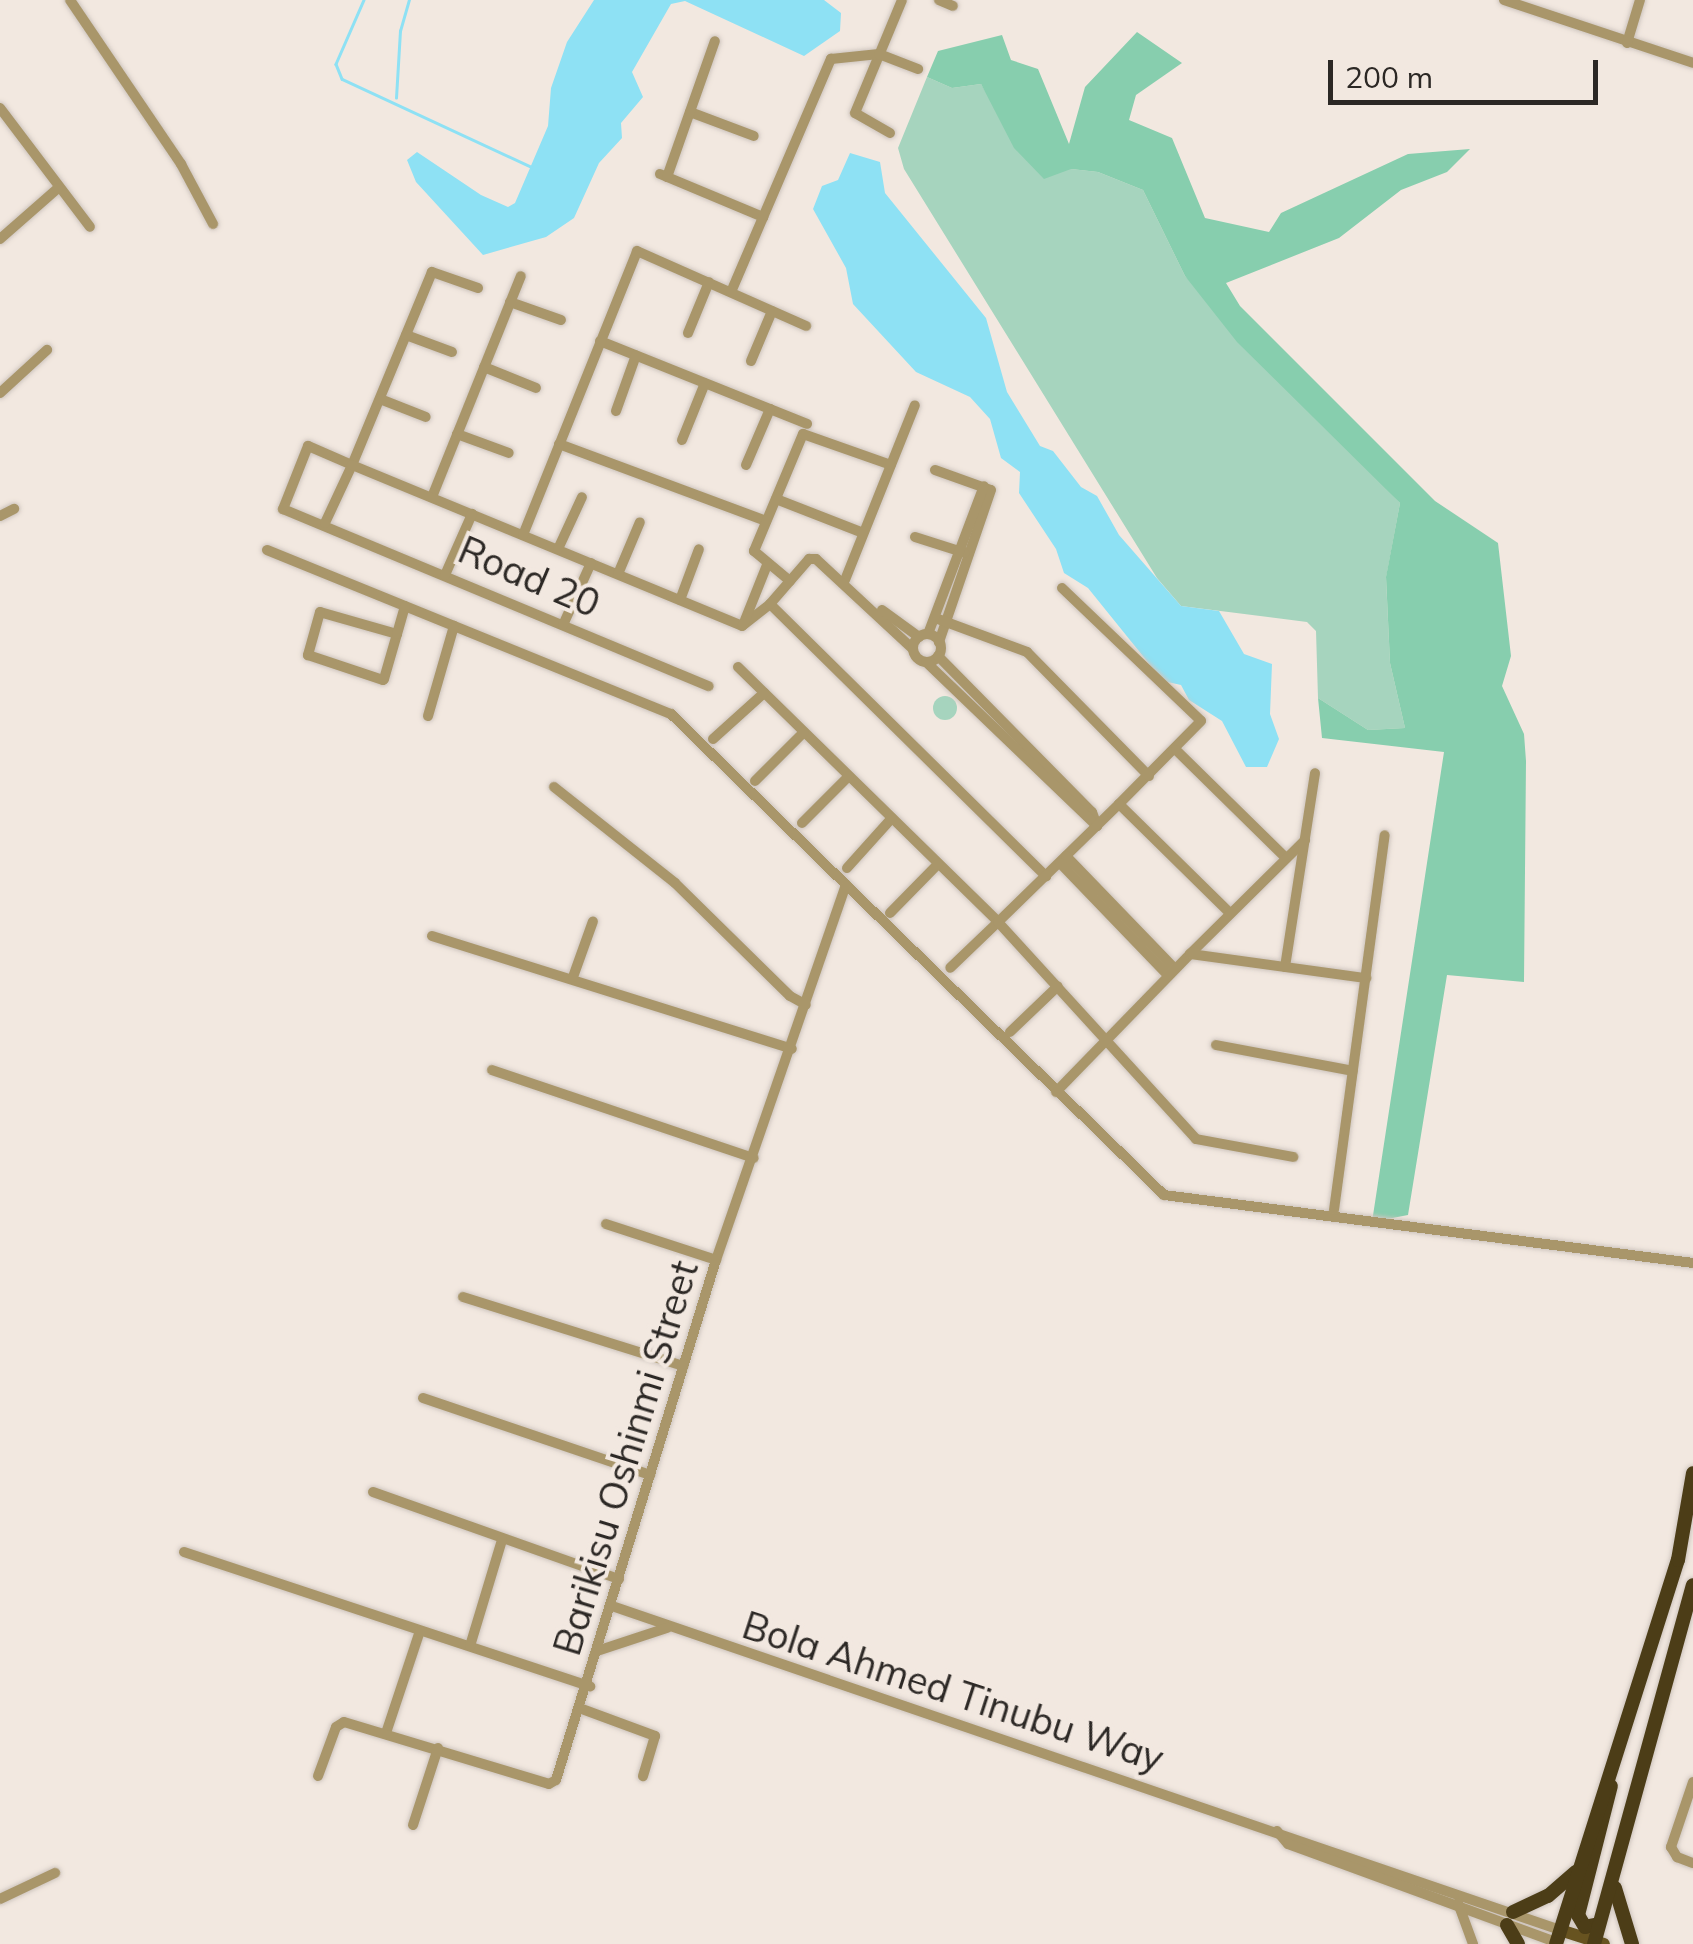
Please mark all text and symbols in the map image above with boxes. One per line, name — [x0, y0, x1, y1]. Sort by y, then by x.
scale bar — [1333, 40, 1603, 102]
text: 200 m — [1345, 58, 1433, 96]
street label: Road 20 — [452, 527, 606, 627]
street label: Barikisu Oshinmi Street — [544, 1255, 708, 1661]
street label: Bola Ahmed Tinubu Way — [737, 1602, 1169, 1782]

